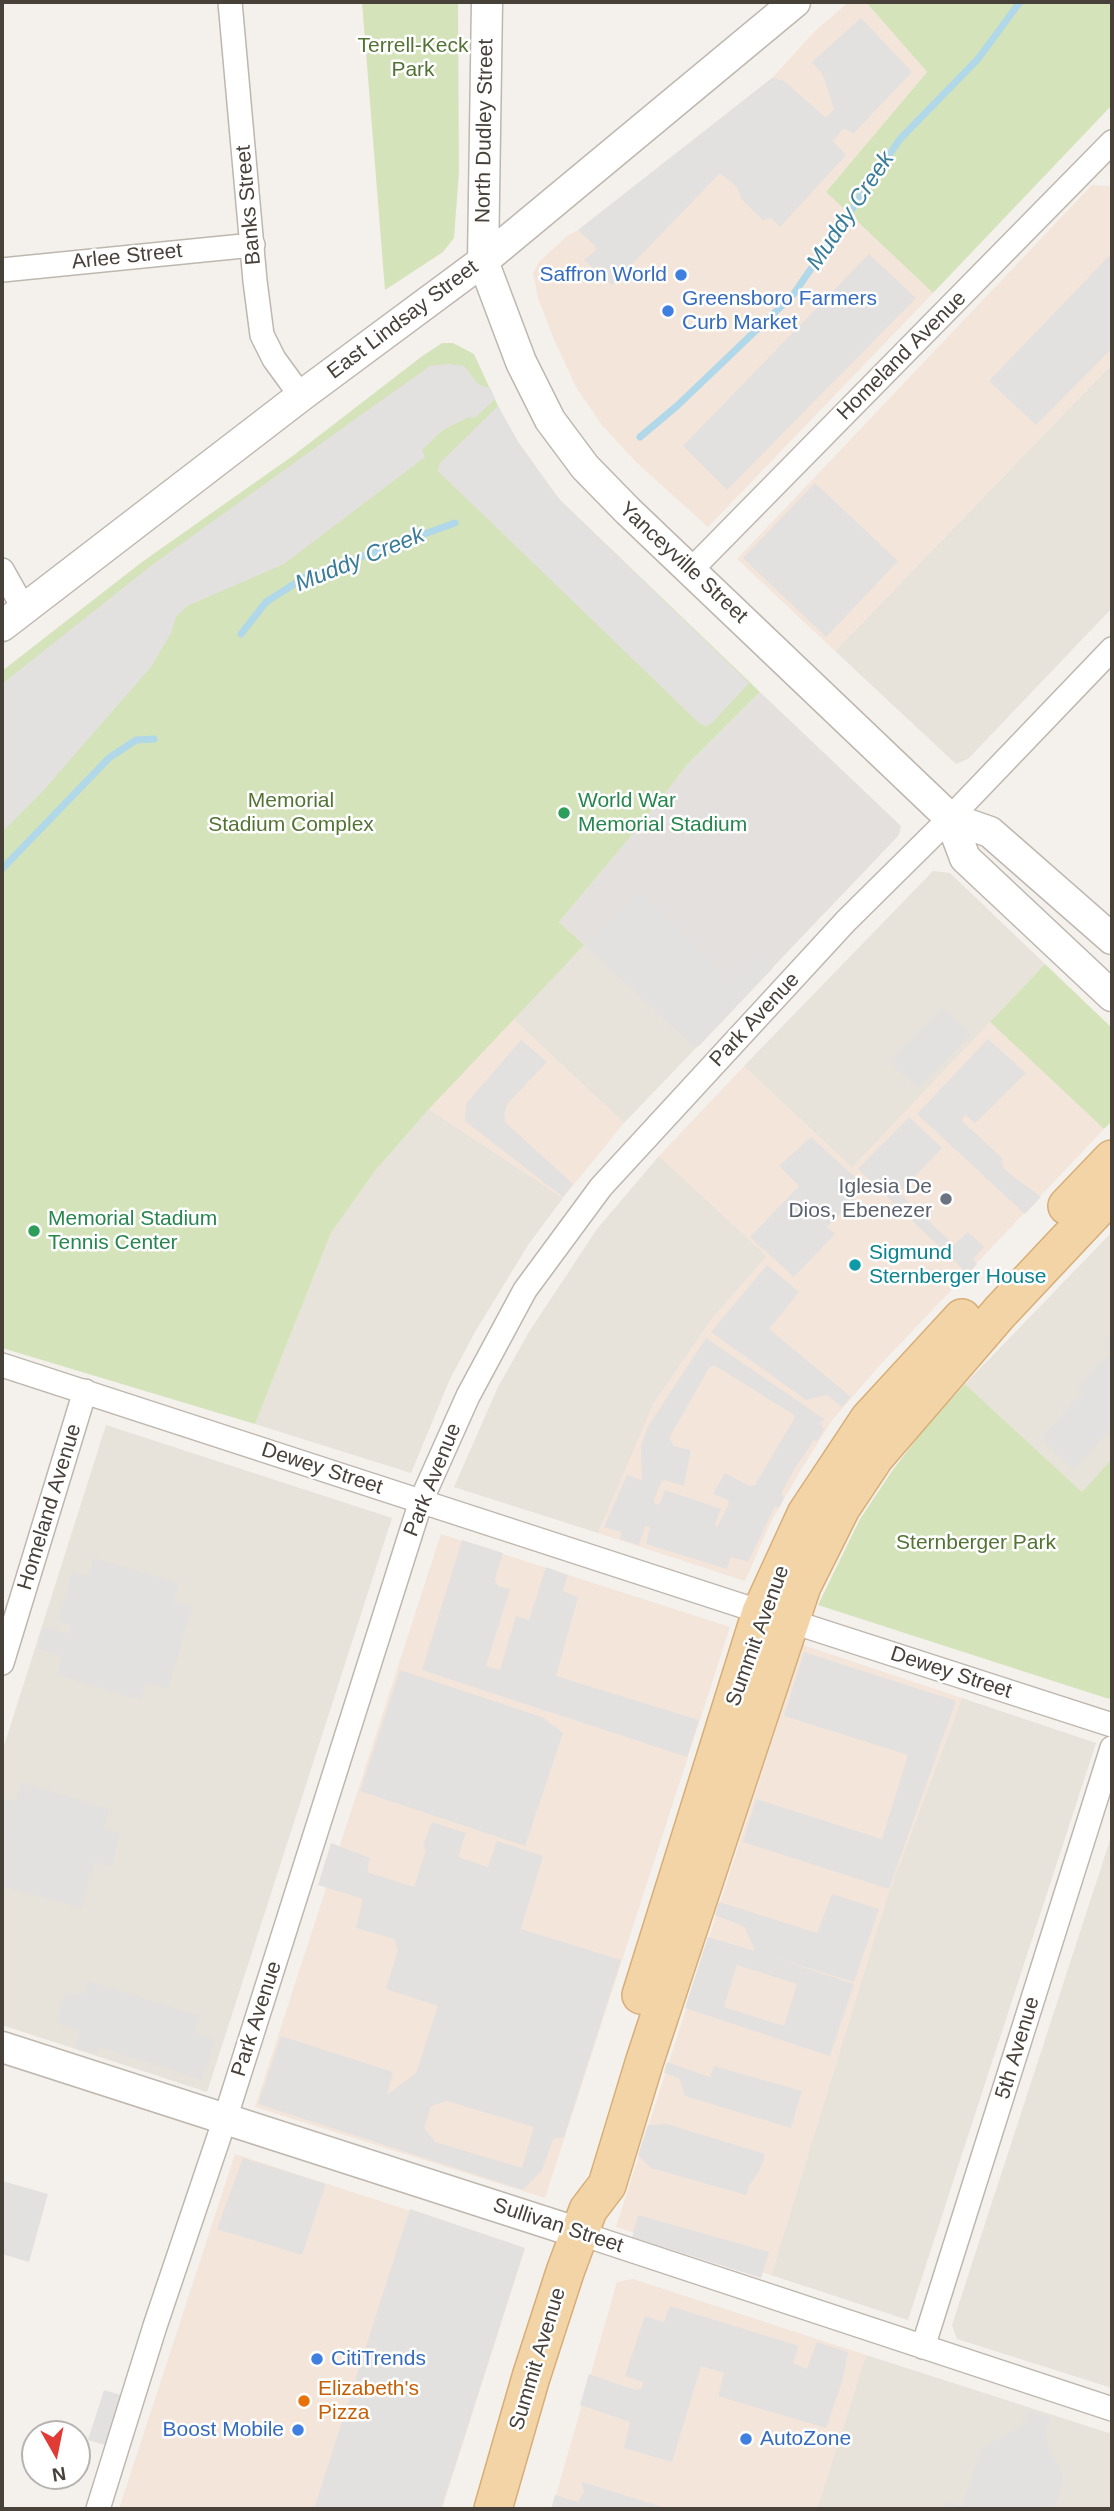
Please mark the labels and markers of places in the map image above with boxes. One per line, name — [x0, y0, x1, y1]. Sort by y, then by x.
place label: Saffron World — [539, 262, 667, 288]
marker: Saffron World — [673, 267, 689, 283]
place label: Greensboro Farmers Curb Market — [682, 286, 877, 336]
marker: Greensboro Farmers Curb Market — [660, 303, 676, 319]
place label: World War Memorial Stadium — [578, 788, 747, 838]
marker: World War Memorial Stadium — [556, 805, 572, 821]
place label: Iglesia De Dios, Ebenezer — [788, 1174, 932, 1224]
marker: Iglesia De Dios, Ebenezer — [938, 1191, 954, 1207]
place label: Memorial Stadium Tennis Center — [48, 1206, 217, 1256]
marker: Memorial Stadium Tennis Center — [26, 1223, 42, 1239]
place label: Sigmund Sternberger House — [869, 1240, 1046, 1290]
marker: Sigmund Sternberger House — [847, 1257, 863, 1273]
place label: CitiTrends — [331, 2346, 426, 2372]
marker: CitiTrends — [309, 2351, 325, 2367]
place label: Elizabeth's Pizza — [318, 2376, 419, 2426]
marker: Elizabeth's Pizza — [296, 2393, 312, 2409]
place label: Boost Mobile — [163, 2417, 284, 2443]
marker: Boost Mobile — [290, 2422, 306, 2438]
place label: AutoZone — [760, 2426, 851, 2452]
marker: AutoZone — [738, 2431, 754, 2447]

